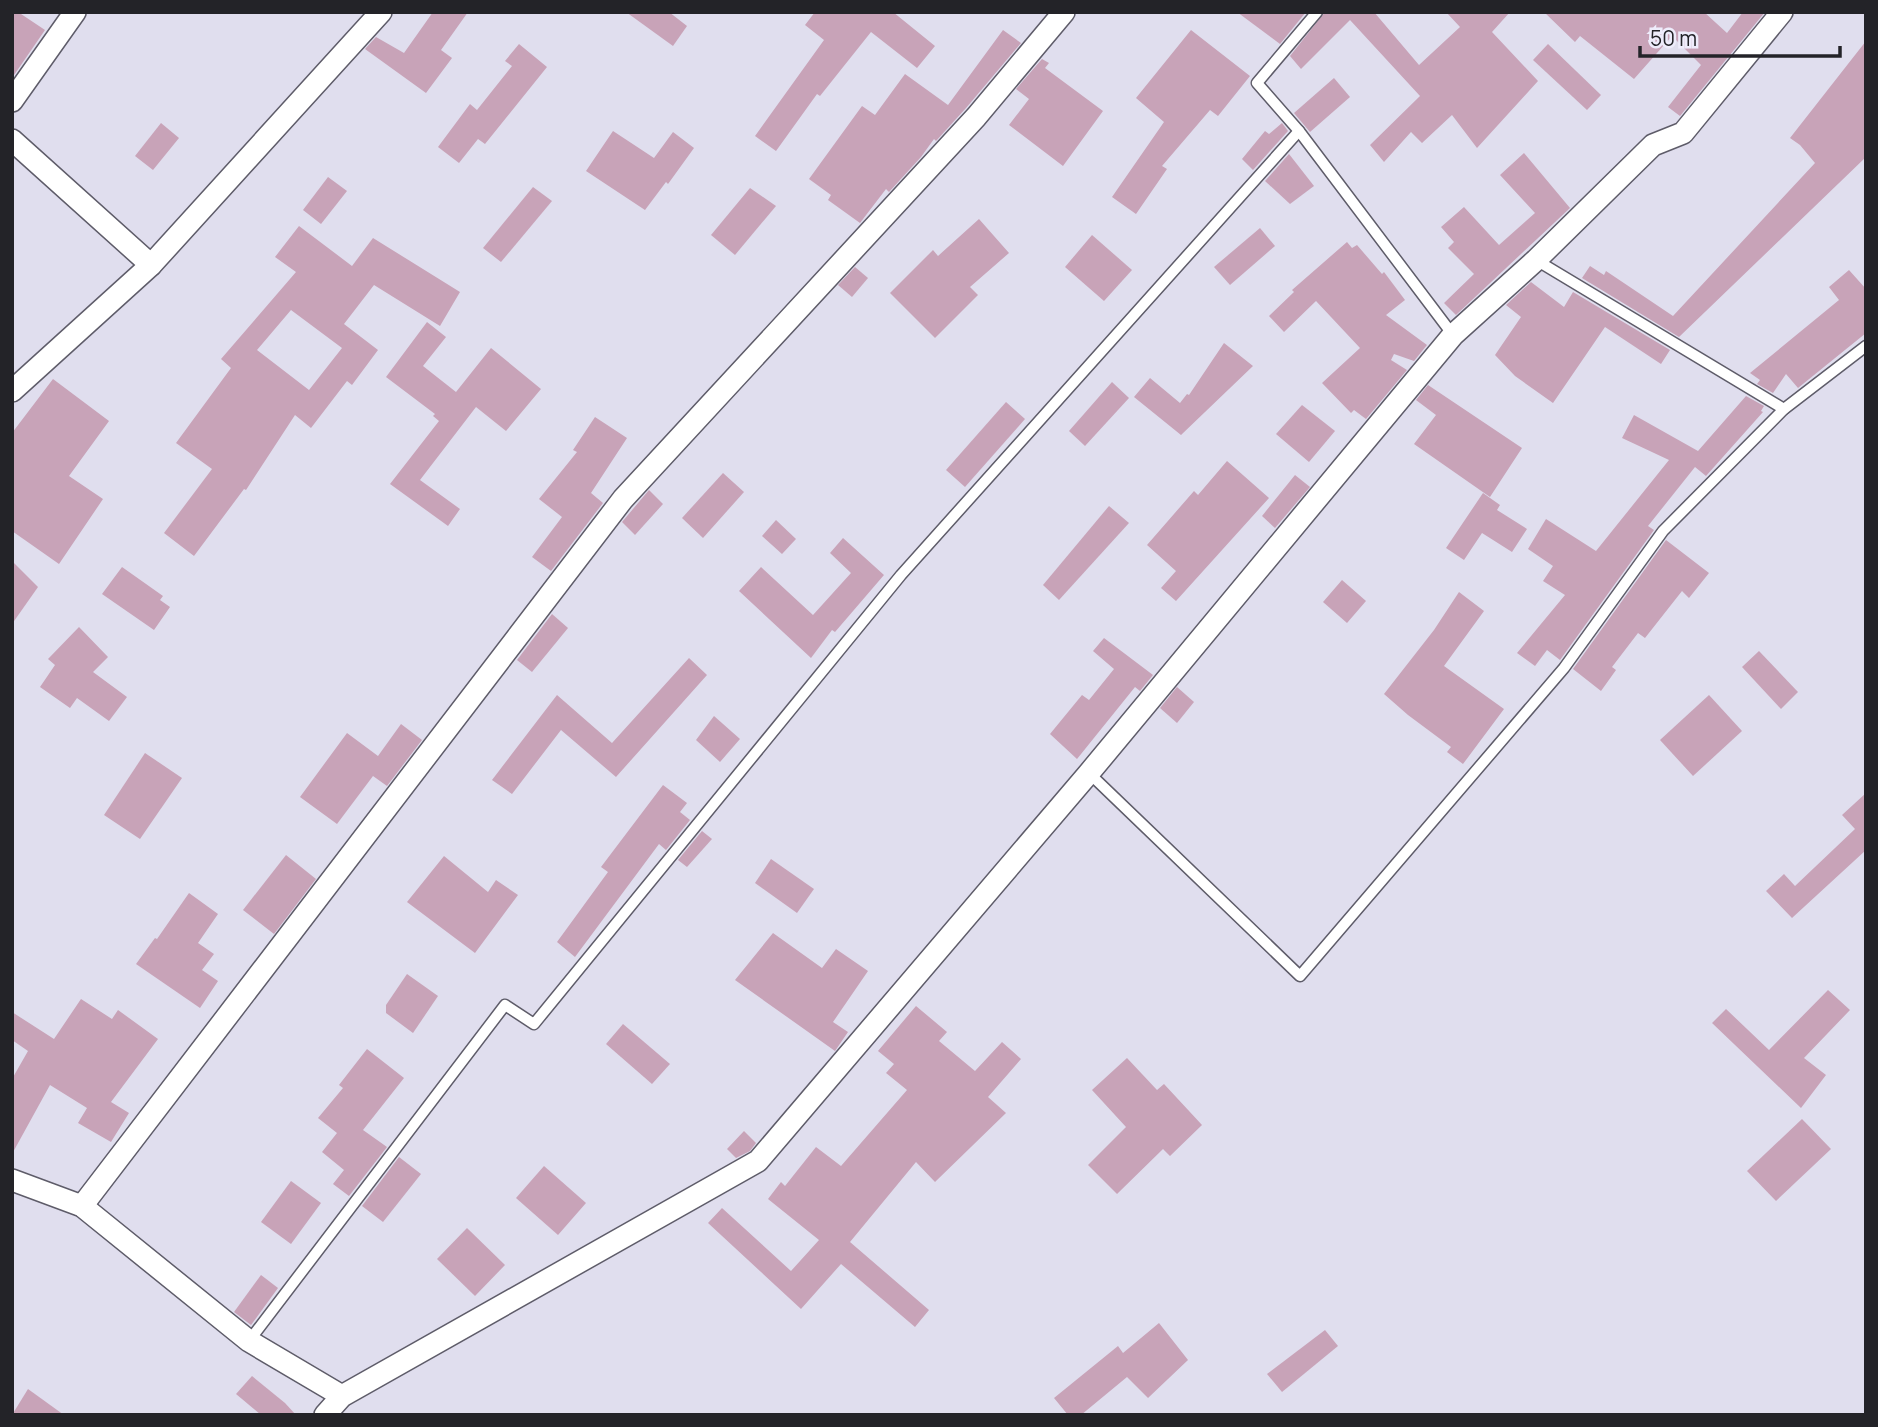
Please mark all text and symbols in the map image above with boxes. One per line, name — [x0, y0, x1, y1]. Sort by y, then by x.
scale bar — [1640, 14, 1840, 58]
text: 50 m — [1650, 24, 1697, 52]

